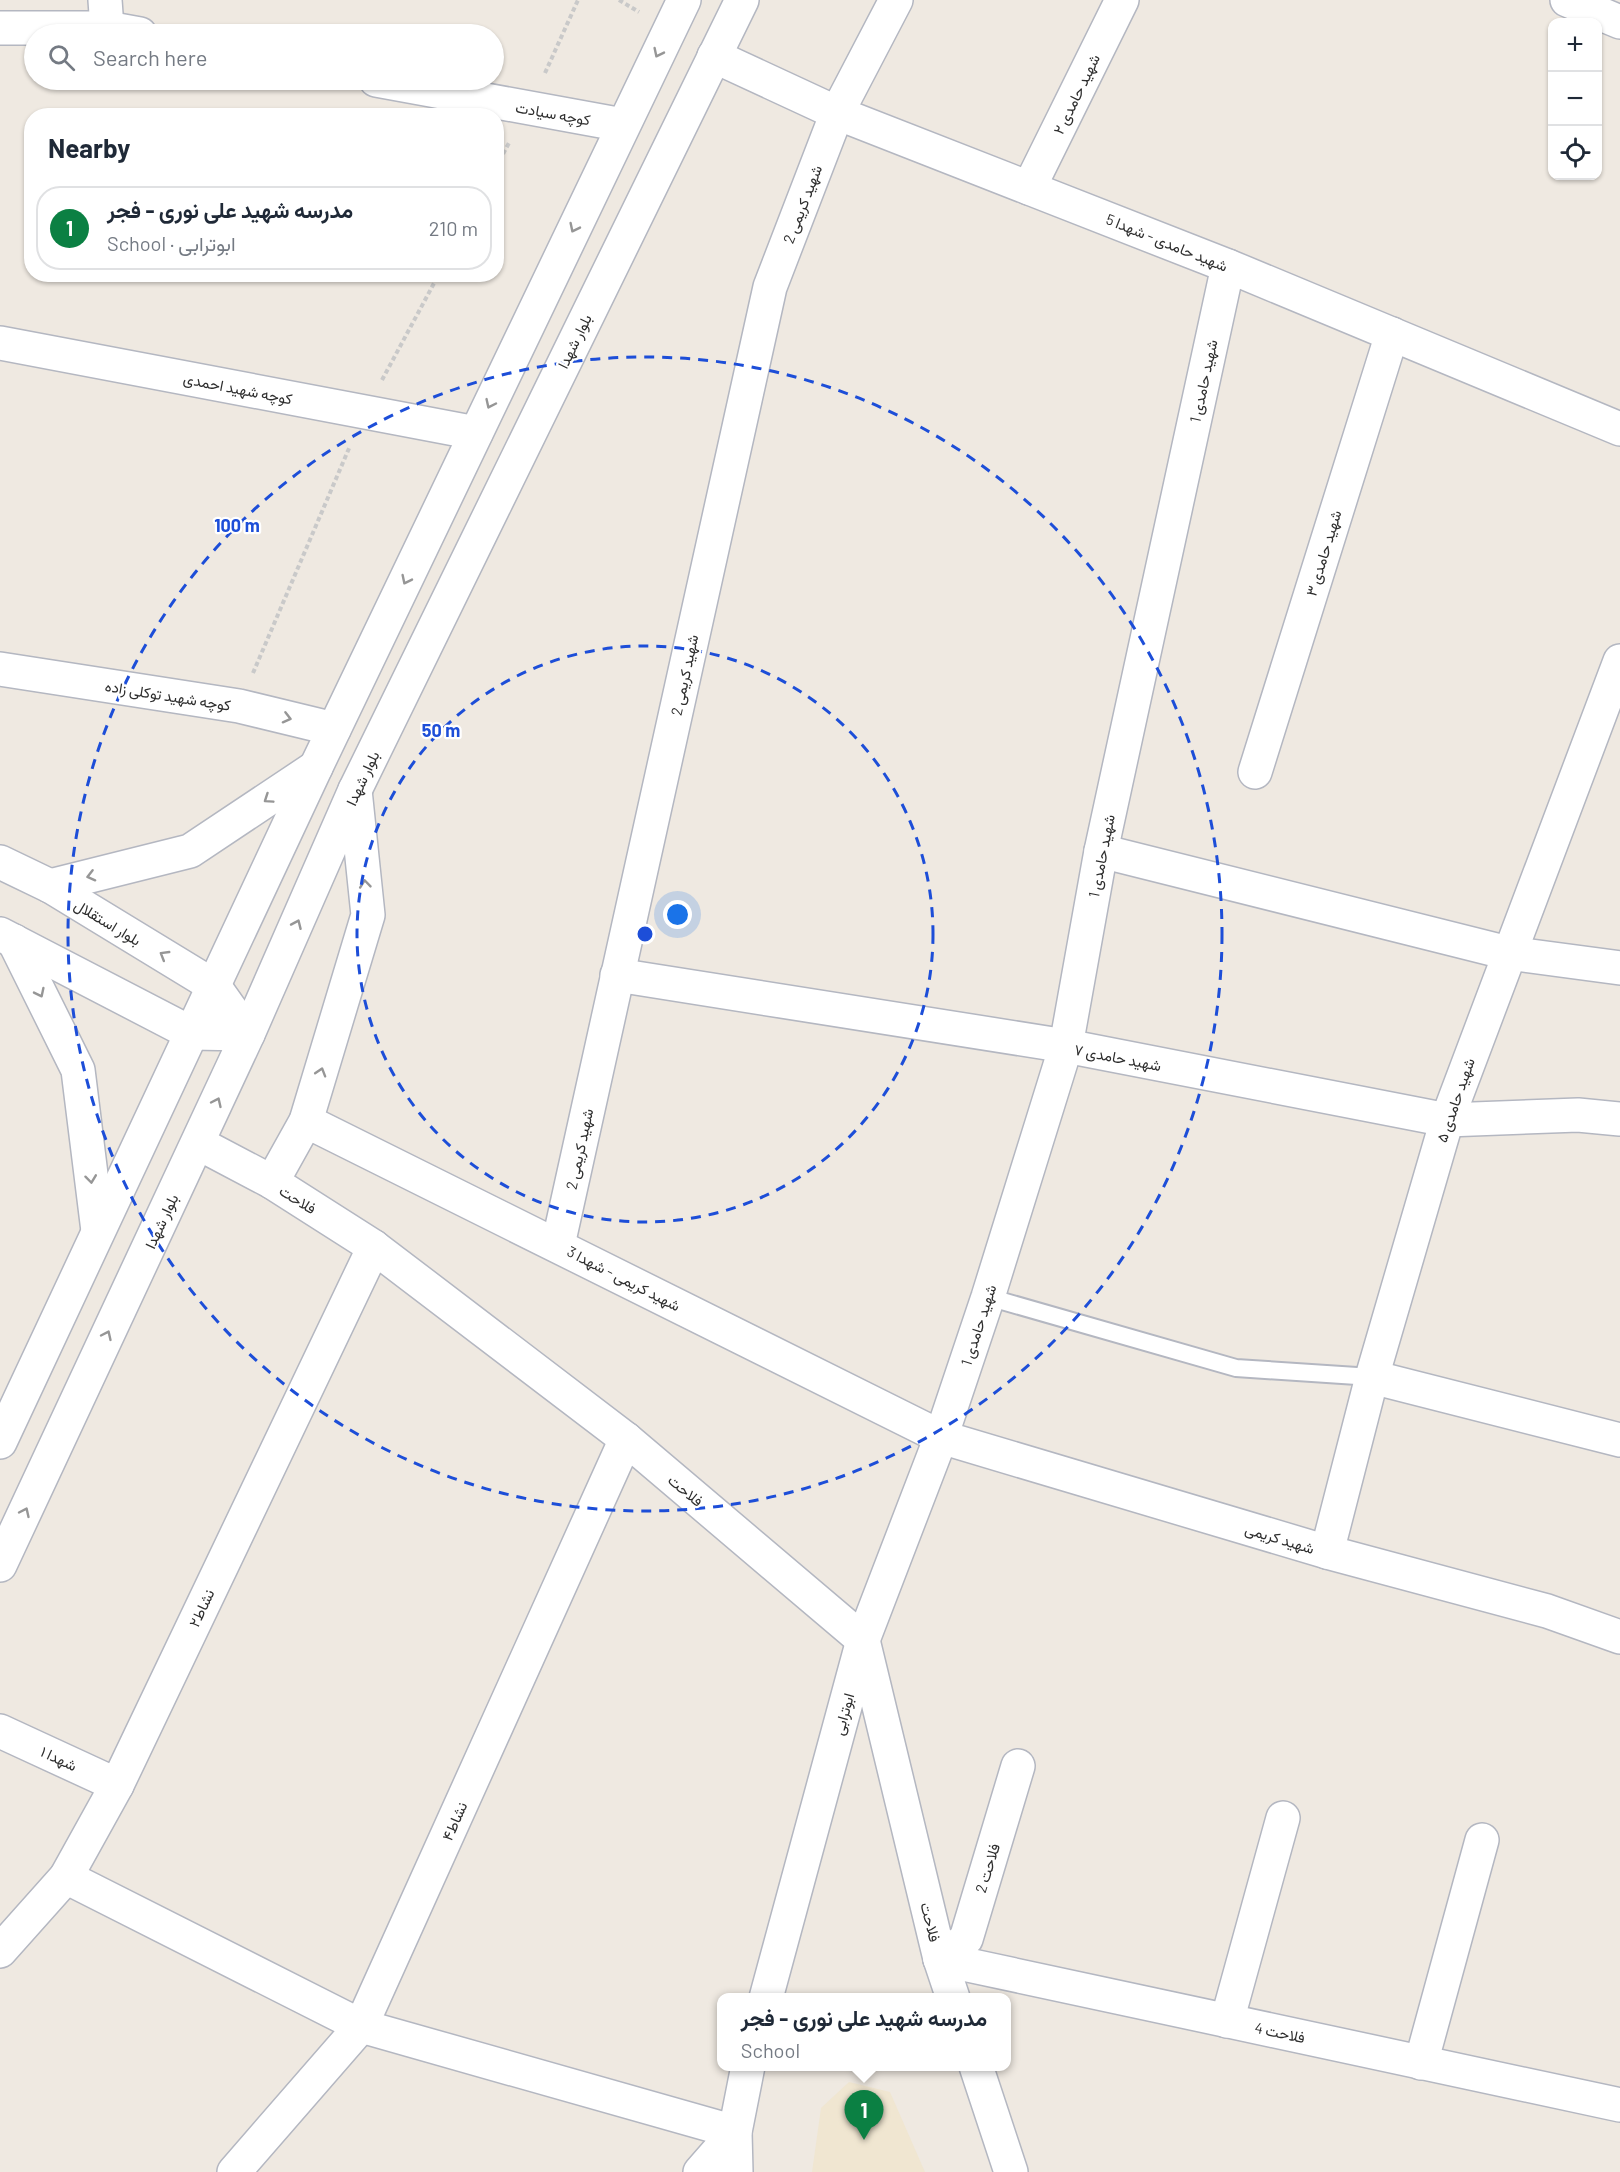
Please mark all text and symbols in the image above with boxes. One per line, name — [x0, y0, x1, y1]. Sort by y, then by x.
map controls — [1548, 18, 1602, 180]
button: + — [1548, 18, 1602, 72]
search box — [24, 24, 504, 90]
icon: search — [45, 41, 78, 74]
text: Search here — [93, 44, 207, 70]
one-way arrow — [654, 46, 666, 57]
street label: شهید حامدی ۲ — [1049, 51, 1105, 138]
button: − — [1548, 72, 1602, 126]
street label: کوچه سیادت — [514, 98, 592, 130]
button: locate — [1548, 126, 1602, 180]
text: Nearby — [48, 132, 130, 163]
street label: شهيد کريمی 2 — [779, 162, 827, 246]
text: مدرسه شهید علی نوری - فجر — [107, 196, 353, 222]
street label: شهید حامدی - شهدا 5 — [1103, 209, 1231, 277]
text: 1 — [66, 216, 73, 240]
text: 210 m — [429, 216, 478, 240]
one-way arrow — [569, 222, 581, 233]
text: School · ابوترابی — [107, 231, 236, 255]
street label: بلوار شهدا — [553, 311, 596, 372]
street label: شهيد حامدی 1 — [1185, 338, 1223, 425]
street label: کوچه شهید احمدی — [182, 369, 294, 409]
one-way arrow — [485, 398, 497, 409]
street label: شهید حامدی ۳ — [1301, 508, 1347, 599]
text: 100 m — [214, 514, 260, 536]
one-way arrow — [401, 574, 413, 585]
street label: شهيد کريمی 2 — [667, 633, 703, 718]
street label: کوچه شهید توکلی زاده — [104, 676, 232, 716]
one-way arrow — [281, 710, 291, 723]
text: 50 m — [422, 719, 460, 741]
street label: بلوار شهدا — [342, 748, 383, 809]
one-way arrow — [263, 792, 274, 803]
street label: شهيد حامدی 1 — [1084, 813, 1120, 900]
one-way arrow — [87, 869, 97, 881]
one-way arrow — [359, 880, 372, 889]
street label: بلوار استقلال — [71, 895, 145, 950]
your location — [663, 900, 692, 929]
one-way arrow — [290, 919, 302, 930]
centre of rings — [635, 924, 655, 944]
one-way arrow — [160, 951, 170, 963]
one-way arrow — [33, 987, 44, 998]
street label: شهید حامدی ۷ — [1073, 1040, 1163, 1076]
street label: شهید حامدی ۵ — [1432, 1055, 1480, 1145]
one-way arrow — [313, 1067, 326, 1078]
one-way arrow — [210, 1098, 222, 1109]
street label: شهيد کريمی 2 — [562, 1107, 598, 1192]
one-way arrow — [85, 1174, 97, 1183]
street label: فلاحت — [276, 1181, 320, 1217]
street label: بلوار شهدا — [141, 1191, 182, 1252]
street label: شهيد کريمی - شهدا 3 — [563, 1242, 684, 1316]
street label: شهيد حامدی 1 — [956, 1282, 1002, 1369]
one-way arrow — [100, 1331, 112, 1342]
street label: فلاحت — [665, 1470, 707, 1510]
one-way arrow — [17, 1508, 29, 1519]
street label: شهید کریمی — [1243, 1519, 1317, 1559]
street label: نشاط۲ — [184, 1586, 218, 1630]
street label: ابوترابی — [829, 1691, 859, 1738]
street label: شهدا ۱ — [38, 1742, 80, 1775]
street label: نشاط۴ — [438, 1799, 470, 1843]
street label: فلاحت 2 — [971, 1841, 1003, 1895]
street label: فلاحت — [917, 1900, 945, 1944]
popup — [717, 1993, 1011, 2071]
text: مدرسه شهید علی نوری - فجر — [741, 2004, 987, 2030]
street label: فلاحت 4 — [1253, 2018, 1307, 2046]
text: School — [741, 2038, 800, 2062]
pin: 1 — [844, 2090, 884, 2140]

